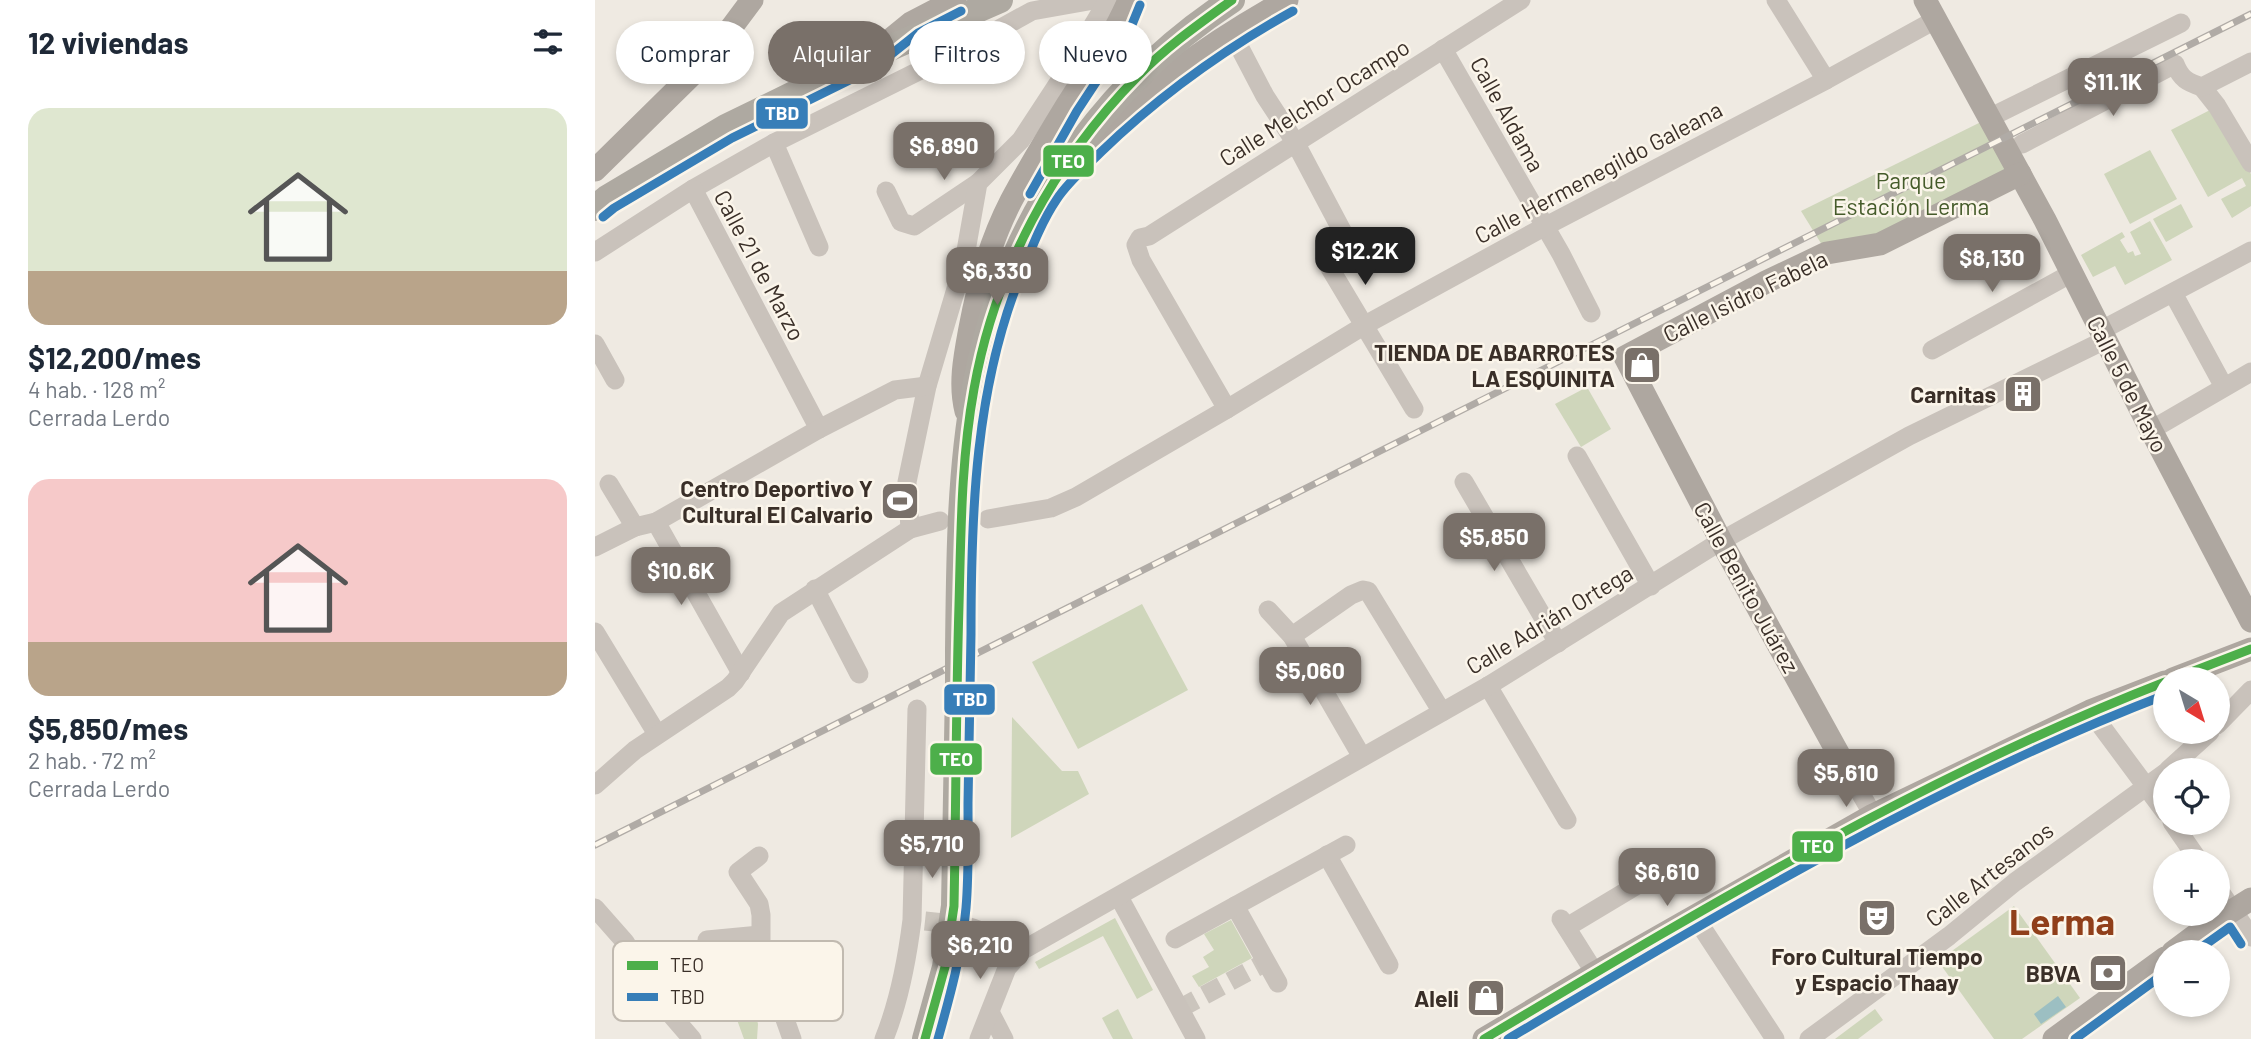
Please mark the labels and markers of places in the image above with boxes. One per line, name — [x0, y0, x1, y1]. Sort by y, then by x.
pin: $11.1K — [2056, 58, 2170, 118]
pin: $6,890 — [887, 122, 1001, 182]
pin: $12.2K — [1308, 228, 1422, 287]
pin: $8,130 — [1935, 234, 2049, 294]
pin: $6,330 — [940, 247, 1054, 307]
place label: TIENDA DE ABARROTES LA ESQUINITA — [1374, 338, 1615, 392]
shop icon: TIENDA DE ABARROTES LA ESQUINITA — [1621, 344, 1663, 386]
building icon: Carnitas — [2002, 373, 2044, 415]
place label: Carnitas — [1910, 380, 1996, 408]
place label: Centro Deportivo Y Cultural El Calvario — [680, 474, 873, 528]
sports icon: Centro Deportivo Y Cultural El Calvario — [879, 480, 921, 522]
pin: $5,850 — [1437, 514, 1551, 573]
pin: $10.6K — [624, 548, 738, 607]
pin: $5,060 — [1253, 648, 1367, 707]
pin: $5,610 — [1789, 750, 1903, 809]
pin: $5,710 — [875, 820, 989, 880]
pin: $6,610 — [1610, 848, 1724, 908]
theatre icon: Foro Cultural Tiempo y Espacio Thaay — [1856, 897, 1898, 939]
pin: $6,210 — [923, 922, 1037, 981]
place label: Foro Cultural Tiempo y Espacio Thaay — [1771, 942, 1983, 996]
bank icon: BBVA — [2087, 952, 2129, 994]
place label: BBVA — [2026, 959, 2081, 987]
shop icon: Aleli — [1465, 977, 1507, 1019]
place label: Aleli — [1414, 984, 1459, 1012]

